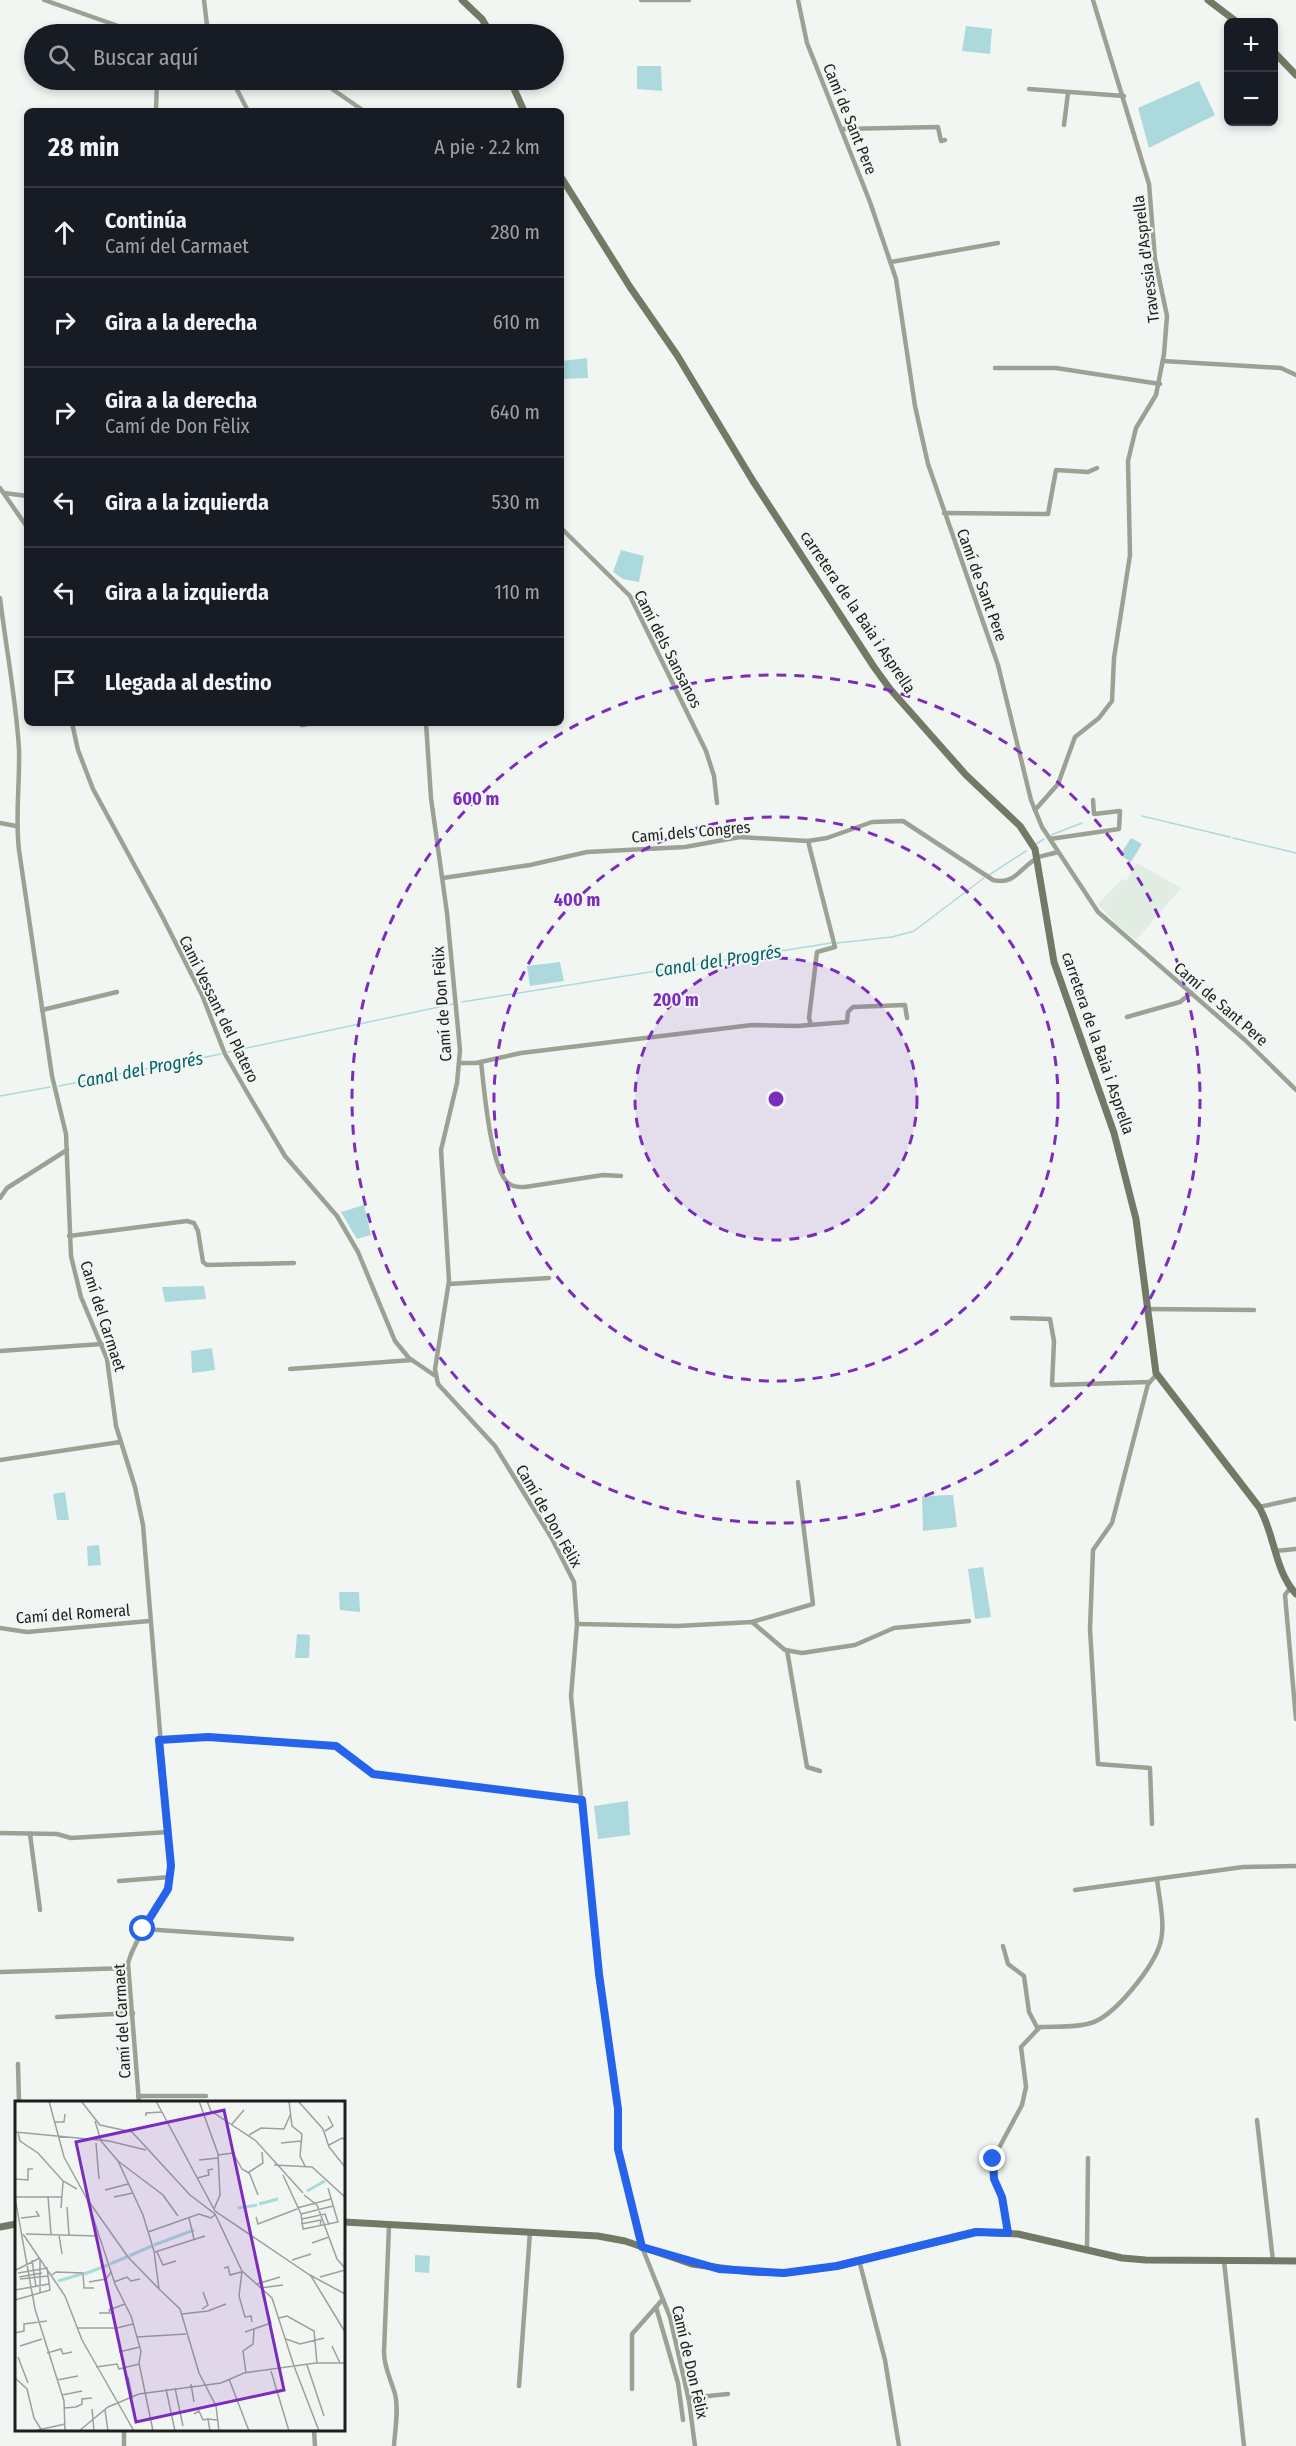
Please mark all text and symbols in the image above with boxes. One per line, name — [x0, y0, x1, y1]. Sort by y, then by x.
map controls — [1224, 18, 1278, 126]
button: + — [1224, 18, 1278, 72]
search box — [24, 24, 564, 90]
icon: search — [45, 41, 78, 74]
text: Buscar aquí — [93, 44, 198, 71]
street label: Camí de Sant Pere — [819, 61, 881, 177]
button: − — [1224, 72, 1278, 126]
text: 28 min — [48, 132, 119, 163]
text: A pie · 2.2 km — [434, 135, 540, 159]
street label: Travessia d'Asprella — [1129, 194, 1163, 324]
text: Continúa — [105, 207, 187, 234]
icon: ahead — [48, 216, 81, 249]
text: 280 m — [491, 220, 540, 244]
text: Camí del Carmaet — [105, 234, 249, 258]
icon: right — [48, 306, 81, 339]
text: Gira a la derecha — [105, 309, 257, 336]
text: 610 m — [493, 310, 540, 334]
text: Gira a la derecha — [105, 387, 257, 414]
icon: right — [48, 396, 81, 429]
text: 640 m — [490, 400, 540, 424]
text: Camí de Don Fèlix — [105, 414, 250, 438]
icon: left — [48, 486, 81, 519]
text: Gira a la izquierda — [105, 489, 269, 516]
text: 530 m — [491, 490, 540, 514]
street label: Camí de Sant Pere — [953, 526, 1011, 644]
street label: carretera de la Baia i Asprella — [797, 527, 920, 697]
icon: left — [48, 576, 81, 609]
text: Gira a la izquierda — [105, 579, 269, 606]
text: 110 m — [494, 580, 540, 604]
street label: Camí dels Sansanos — [630, 587, 706, 711]
icon: arrive — [48, 666, 81, 699]
text: Llegada al destino — [105, 669, 272, 696]
text: 600 m — [453, 788, 499, 810]
street label: Camí dels Congres — [631, 817, 751, 847]
text: 400 m — [554, 889, 600, 911]
street label: Camí Vessant del Platero — [175, 932, 263, 1086]
water label: Canal del Progrés — [653, 940, 783, 982]
street label: Camí de Don Fèlix — [428, 946, 456, 1062]
street label: carretera de la Baia i Asprella — [1058, 949, 1138, 1137]
street label: Camí de Sant Pere — [1170, 958, 1272, 1050]
text: 200 m — [652, 989, 699, 1011]
water label: Canal del Progrés — [75, 1047, 205, 1093]
centre of rings — [766, 1089, 786, 1109]
street label: Camí del Carmaet — [76, 1258, 130, 1374]
street label: Camí de Don Fèlix — [512, 1461, 586, 1571]
street label: Camí del Romeral — [15, 1601, 131, 1627]
route start — [129, 1915, 155, 1941]
street label: Camí del Carmaet — [109, 1962, 134, 2079]
inset map — [15, 2101, 345, 2431]
route end — [979, 2145, 1005, 2171]
street label: Camí de Don Fèlix — [668, 2304, 712, 2420]

